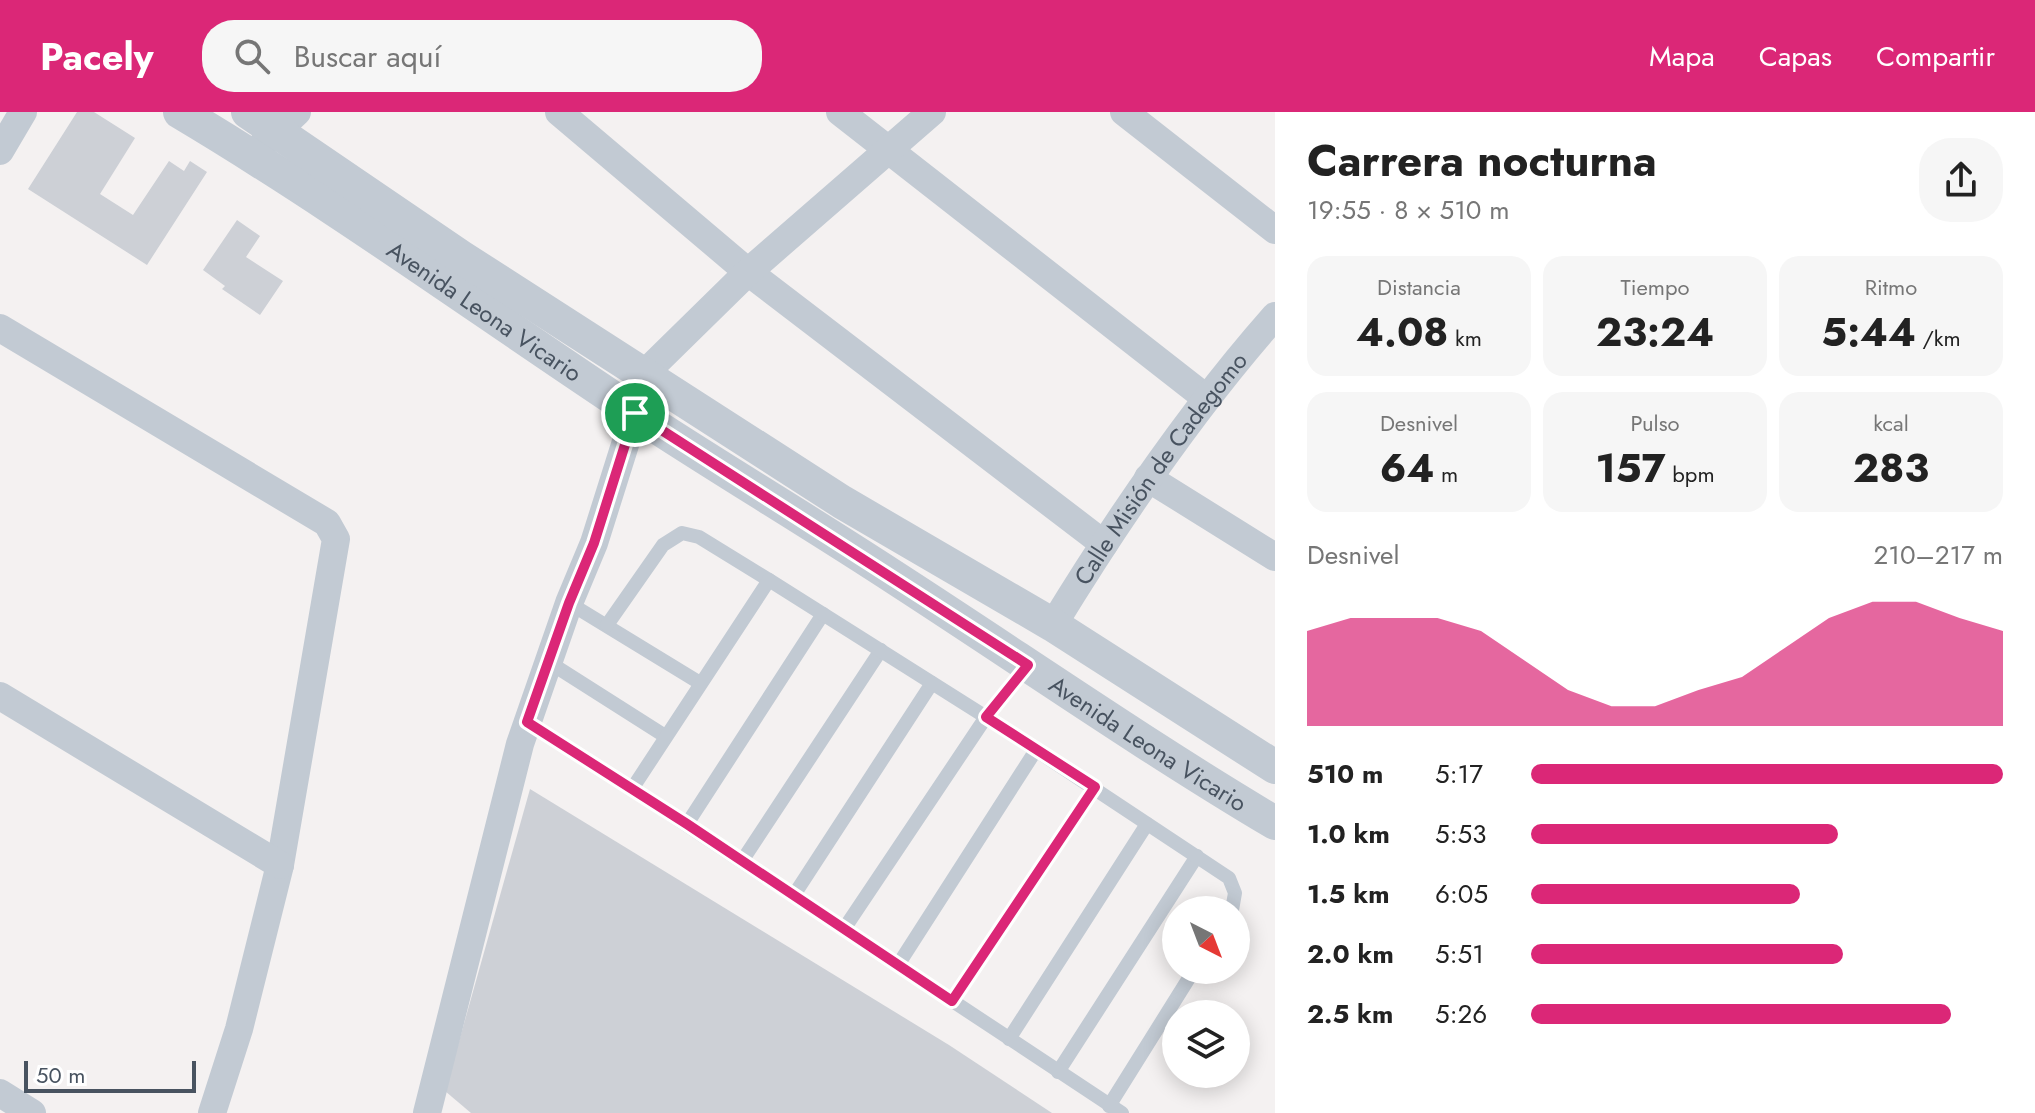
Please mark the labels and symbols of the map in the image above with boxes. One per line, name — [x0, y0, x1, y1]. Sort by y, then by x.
street label: Avenida Leona Vicario — [380, 232, 589, 390]
street label: Calle Misión de Cadegomo — [1065, 344, 1255, 592]
pin — [601, 379, 669, 447]
street label: Avenida Leona Vicario — [1042, 667, 1254, 820]
north arrow — [1162, 896, 1250, 984]
scale bar — [24, 1057, 196, 1093]

